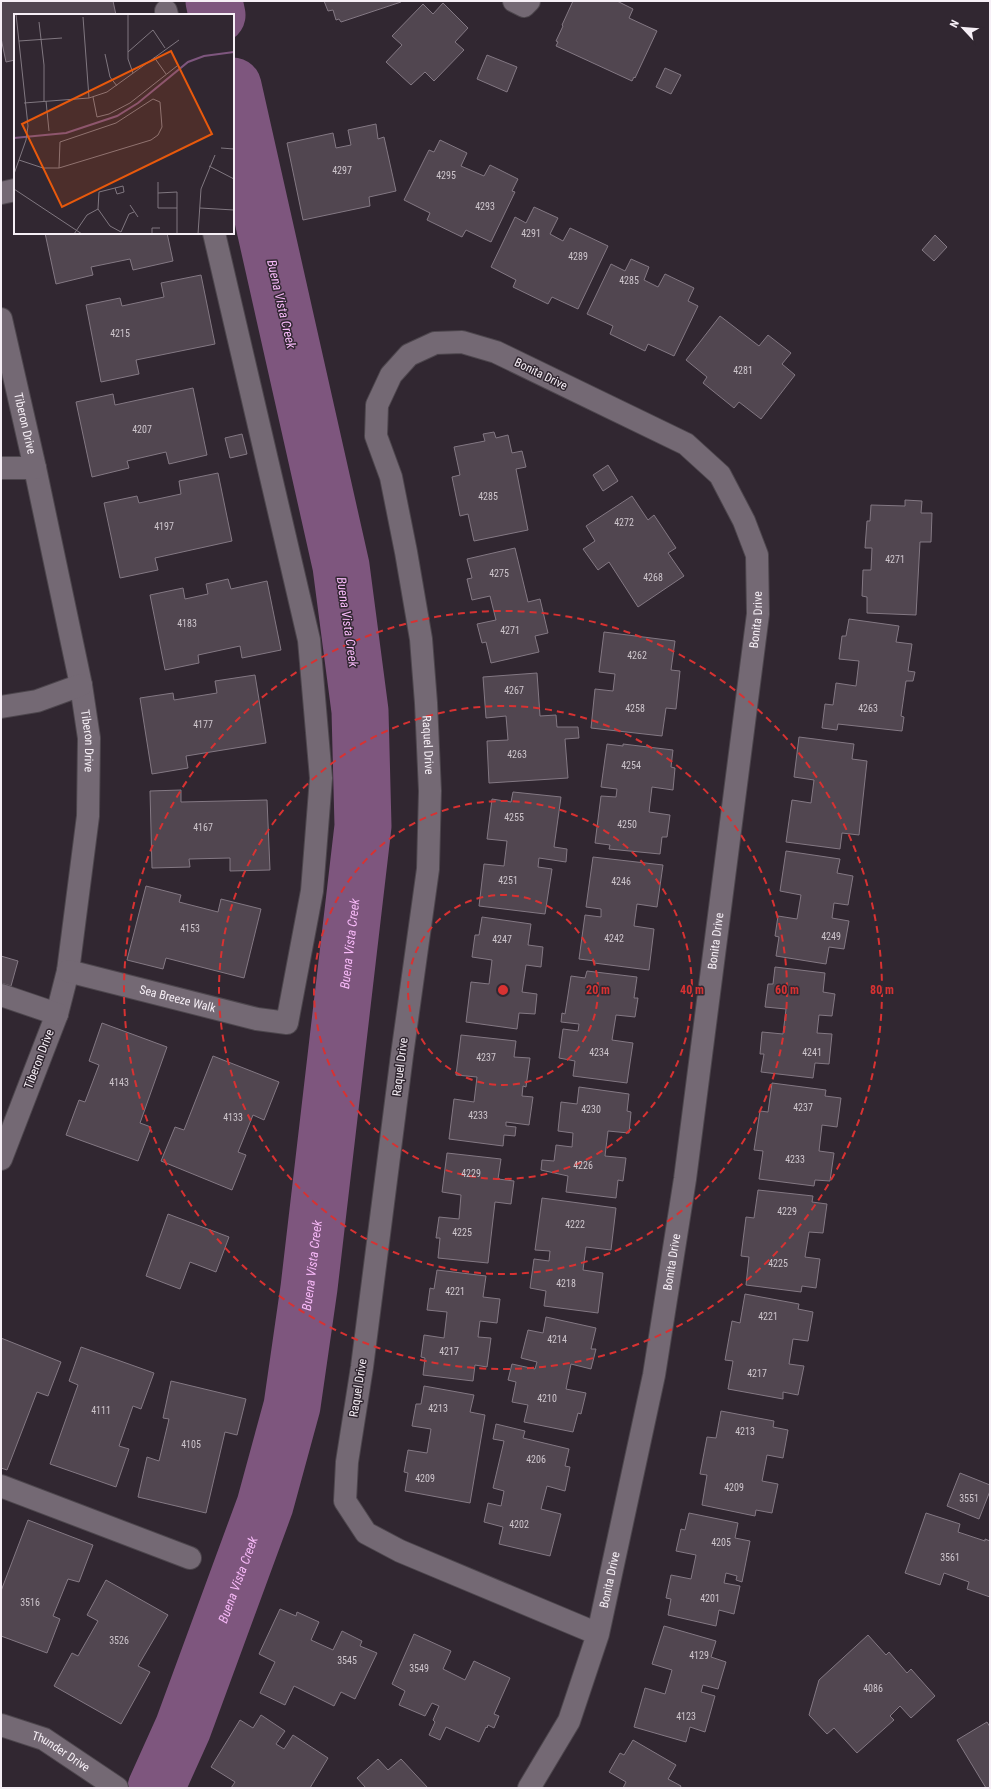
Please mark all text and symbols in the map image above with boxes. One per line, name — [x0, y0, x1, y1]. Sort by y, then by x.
north arrow — [943, 8, 983, 48]
inset map — [14, 14, 234, 234]
text: N — [947, 18, 962, 30]
house number: 4297 — [332, 165, 352, 176]
house number: 4295 — [436, 170, 456, 181]
house number: 4293 — [475, 201, 495, 212]
house number: 4291 — [521, 228, 541, 239]
house number: 4289 — [568, 251, 588, 262]
water label: Buena Vista Creek — [264, 258, 299, 350]
house number: 4285 — [619, 275, 639, 286]
house number: 4215 — [110, 328, 130, 339]
street label: Bonita Drive — [512, 355, 570, 393]
house number: 4281 — [733, 365, 753, 376]
street label: Tiberon Drive — [11, 391, 39, 456]
house number: 4207 — [132, 424, 152, 435]
house number: 4285 — [478, 491, 498, 502]
house number: 4272 — [614, 517, 634, 528]
house number: 4197 — [154, 521, 174, 532]
house number: 4271 — [885, 554, 905, 565]
house number: 4275 — [489, 568, 509, 579]
house number: 4268 — [643, 572, 663, 583]
water label: Buena Vista Creek — [334, 576, 361, 668]
street label: Bonita Drive — [747, 591, 765, 649]
house number: 4183 — [177, 618, 197, 629]
house number: 4271 — [500, 625, 520, 636]
house number: 4262 — [627, 650, 647, 661]
house number: 4267 — [504, 685, 524, 696]
house number: 4258 — [625, 703, 645, 714]
house number: 4263 — [858, 703, 878, 714]
street label: Tiberon Drive — [78, 709, 96, 773]
street label: Raquel Drive — [420, 715, 436, 775]
house number: 4177 — [193, 719, 213, 730]
house number: 4263 — [507, 749, 527, 760]
house number: 4254 — [621, 760, 641, 771]
house number: 4255 — [504, 812, 524, 823]
house number: 4250 — [617, 819, 637, 830]
house number: 4167 — [193, 822, 213, 833]
house number: 4251 — [498, 875, 518, 886]
house number: 4246 — [611, 876, 631, 887]
water label: Buena Vista Creek — [337, 897, 363, 990]
street label: Bonita Drive — [705, 911, 726, 970]
house number: 4153 — [180, 923, 200, 934]
house number: 4249 — [821, 931, 841, 942]
house number: 4242 — [604, 933, 624, 944]
house number: 4247 — [492, 934, 512, 945]
street label: Sea Breeze Walk — [138, 982, 218, 1015]
centre of rings — [496, 983, 510, 997]
text: 20 m — [586, 983, 610, 997]
text: 40 m — [680, 983, 704, 997]
text: 60 m — [775, 983, 799, 997]
text: 80 m — [870, 983, 894, 997]
street label: Tiberon Drive — [21, 1027, 57, 1091]
street label: Raquel Drive — [389, 1036, 411, 1097]
house number: 4234 — [589, 1047, 609, 1058]
house number: 4241 — [802, 1047, 822, 1058]
house number: 4237 — [476, 1052, 496, 1063]
house number: 4143 — [109, 1077, 129, 1088]
house number: 4237 — [793, 1102, 813, 1113]
house number: 4230 — [581, 1104, 601, 1115]
house number: 4233 — [468, 1110, 488, 1121]
house number: 4133 — [223, 1112, 243, 1123]
house number: 4233 — [785, 1154, 805, 1165]
house number: 4226 — [573, 1160, 593, 1171]
house number: 4229 — [461, 1168, 481, 1179]
house number: 4229 — [777, 1206, 797, 1217]
water label: Buena Vista Creek — [299, 1219, 325, 1312]
house number: 4222 — [565, 1219, 585, 1230]
house number: 4225 — [452, 1227, 472, 1238]
street label: Bonita Drive — [660, 1232, 683, 1291]
house number: 4225 — [768, 1258, 788, 1269]
house number: 4218 — [556, 1278, 576, 1289]
house number: 4221 — [445, 1286, 465, 1297]
house number: 4221 — [758, 1311, 778, 1322]
house number: 4214 — [547, 1334, 567, 1345]
house number: 4217 — [439, 1346, 459, 1357]
street label: Raquel Drive — [346, 1357, 370, 1418]
house number: 4217 — [747, 1368, 767, 1379]
house number: 4210 — [537, 1393, 557, 1404]
house number: 4213 — [428, 1403, 448, 1414]
house number: 4111 — [91, 1405, 111, 1416]
house number: 4213 — [735, 1426, 755, 1437]
house number: 4105 — [181, 1439, 201, 1450]
house number: 4206 — [526, 1454, 546, 1465]
house number: 4209 — [415, 1473, 435, 1484]
house number: 4209 — [724, 1482, 744, 1493]
house number: 3551 — [959, 1493, 979, 1504]
house number: 4202 — [509, 1519, 529, 1530]
water label: Buena Vista Creek — [215, 1534, 261, 1625]
house number: 4205 — [711, 1537, 731, 1548]
street label: Bonita Drive — [597, 1550, 623, 1609]
house number: 3561 — [940, 1552, 960, 1563]
house number: 4201 — [700, 1593, 720, 1604]
house number: 3516 — [20, 1597, 40, 1608]
house number: 3526 — [109, 1635, 129, 1646]
house number: 4129 — [689, 1650, 709, 1661]
house number: 3545 — [337, 1655, 357, 1666]
house number: 3549 — [409, 1663, 429, 1674]
house number: 4086 — [863, 1683, 883, 1694]
house number: 4123 — [676, 1711, 696, 1722]
street label: Thunder Drive — [30, 1729, 93, 1775]

